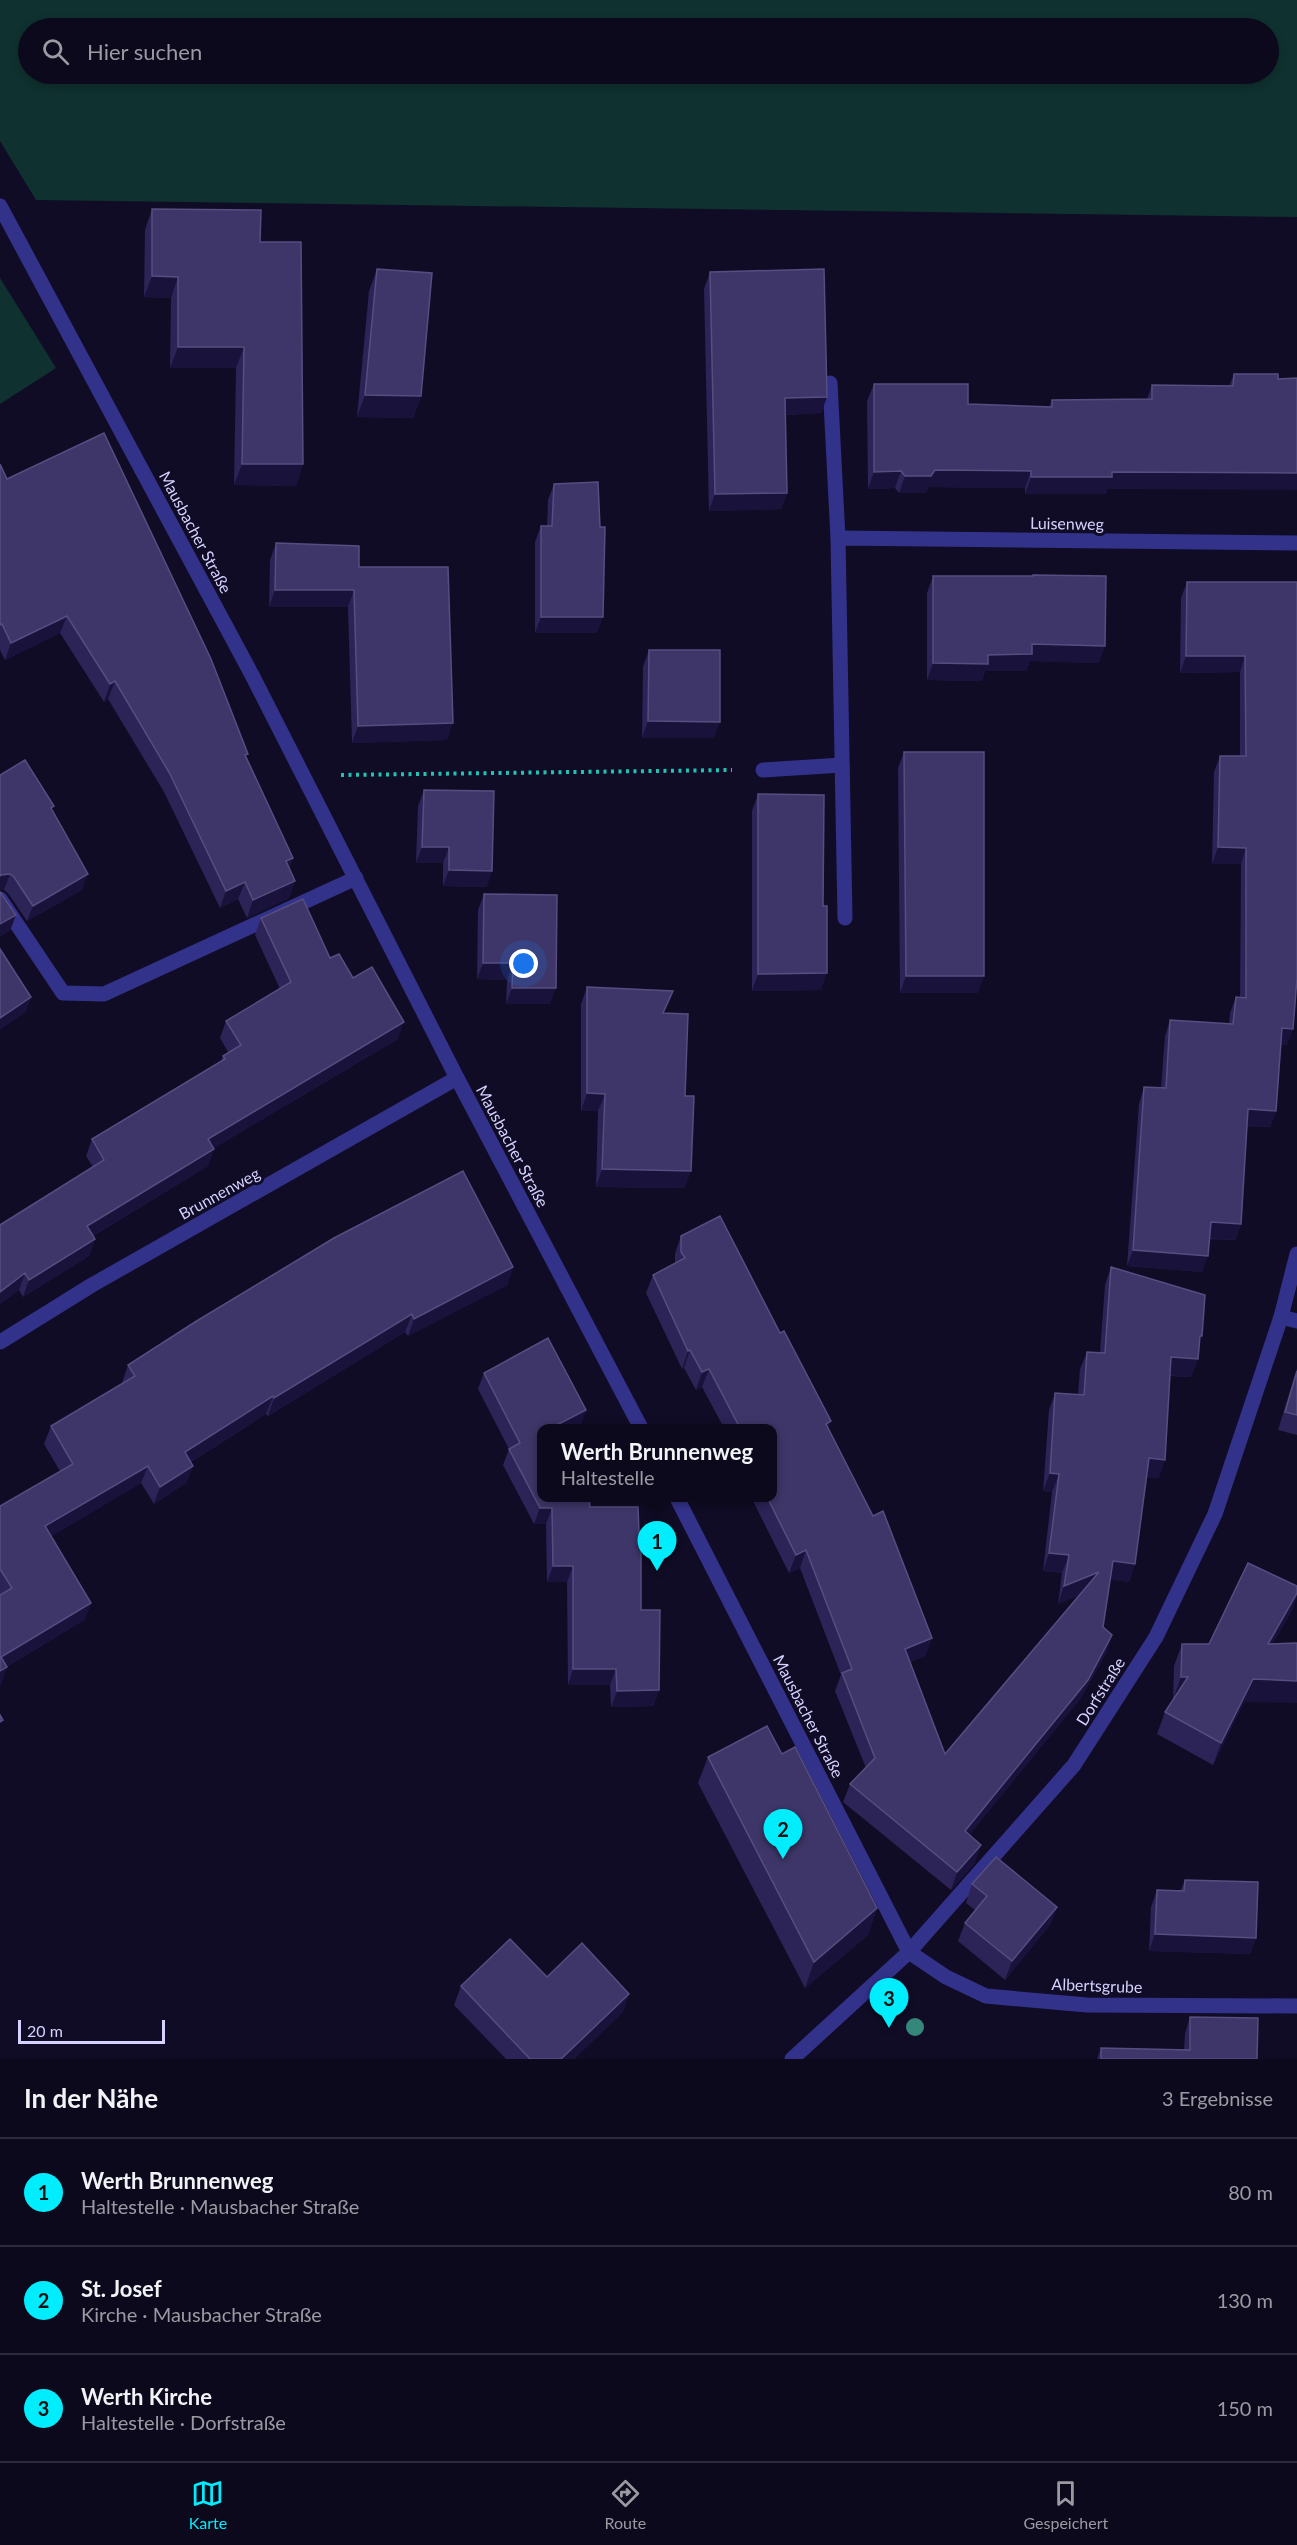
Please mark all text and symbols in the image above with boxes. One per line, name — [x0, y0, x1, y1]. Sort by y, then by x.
search box — [18, 18, 1279, 84]
icon: search — [39, 35, 72, 68]
text: Hier suchen — [87, 38, 202, 65]
street label: Mausbacher Straße — [156, 468, 236, 596]
street label: Luisenweg — [1030, 513, 1104, 533]
your location — [509, 949, 538, 978]
street label: Mausbacher Straße — [473, 1082, 553, 1210]
street label: Brunnenweg — [175, 1163, 263, 1223]
popup — [537, 1424, 777, 1502]
text: Werth Brunnenweg — [561, 1438, 753, 1465]
text: Haltestelle — [561, 1465, 655, 1489]
pin: 1 — [638, 1522, 676, 1571]
street label: Mausbacher Straße — [770, 1651, 848, 1781]
street label: Dorfstraße — [1072, 1653, 1128, 1729]
pin: 2 — [764, 1810, 802, 1859]
street label: Albertsgrube — [1051, 1974, 1143, 1996]
pin: 3 — [870, 1978, 908, 2028]
scale bar — [18, 2017, 165, 2044]
text: 20 m — [27, 2021, 63, 2040]
text: In der Nähe — [24, 2082, 158, 2114]
text: 3 Ergebnisse — [1162, 2086, 1273, 2110]
text: Werth Brunnenweg — [81, 2167, 273, 2194]
text: 1 — [38, 2180, 49, 2204]
text: 80 m — [1228, 2180, 1273, 2204]
text: Haltestelle · Mausbacher Straße — [81, 2194, 359, 2218]
text: St. Josef — [81, 2275, 162, 2302]
text: 2 — [38, 2288, 49, 2312]
text: 130 m — [1217, 2288, 1273, 2312]
text: Kirche · Mausbacher Straße — [81, 2302, 322, 2326]
text: Werth Kirche — [81, 2383, 212, 2410]
text: 3 — [38, 2396, 49, 2420]
text: 150 m — [1217, 2396, 1273, 2420]
text: Haltestelle · Dorfstraße — [81, 2410, 286, 2434]
tab: Karte — [189, 2477, 227, 2532]
tab: Route — [605, 2477, 646, 2532]
tab: Gespeichert — [1023, 2477, 1108, 2532]

